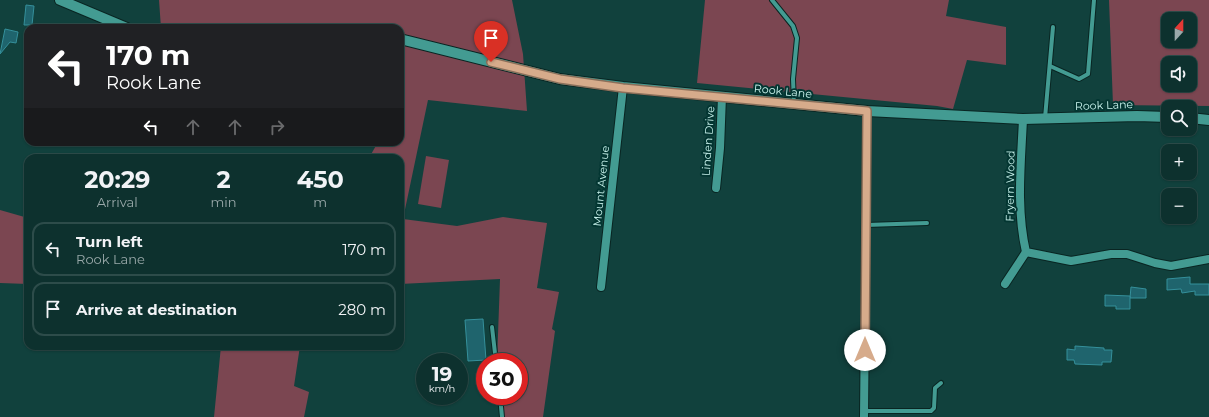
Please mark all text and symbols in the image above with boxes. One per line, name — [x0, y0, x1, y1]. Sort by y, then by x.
north arrow — [1161, 12, 1197, 48]
map controls — [1161, 12, 1197, 224]
pin — [474, 21, 508, 62]
icon: arrive — [480, 27, 502, 49]
text: 170 m — [106, 38, 190, 72]
icon: left — [40, 40, 92, 92]
button: sound — [1161, 56, 1197, 92]
text: Rook Lane — [106, 72, 201, 94]
street label: Rook Lane — [753, 81, 813, 101]
street label: Rook Lane — [1075, 97, 1134, 113]
button: search — [1161, 100, 1197, 136]
street label: Linden Drive — [699, 105, 717, 176]
icon: left — [140, 116, 162, 138]
icon: ahead — [182, 116, 204, 138]
icon: ahead — [224, 116, 246, 138]
icon: right — [266, 116, 288, 138]
button: + — [1161, 144, 1197, 180]
street label: Mount Avenue — [590, 145, 612, 227]
street label: Fryern Wood — [1002, 150, 1018, 222]
text: 20:29 — [84, 165, 150, 194]
text: 2 — [216, 165, 231, 194]
text: 450 — [297, 165, 344, 194]
button: − — [1161, 188, 1197, 224]
text: Arrival — [97, 194, 138, 210]
text: min — [210, 194, 237, 210]
text: m — [313, 194, 327, 210]
text: Turn left — [76, 232, 143, 251]
icon: left — [42, 238, 64, 260]
text: 170 m — [342, 240, 386, 259]
text: Rook Lane — [76, 251, 145, 267]
icon: arrive — [42, 298, 64, 320]
text: Arrive at destination — [76, 300, 237, 319]
text: 280 m — [338, 300, 386, 319]
position arrow — [844, 329, 886, 371]
speed limit sign: 30 — [476, 353, 528, 405]
text: 19 — [432, 362, 452, 386]
text: km/h — [429, 382, 455, 395]

